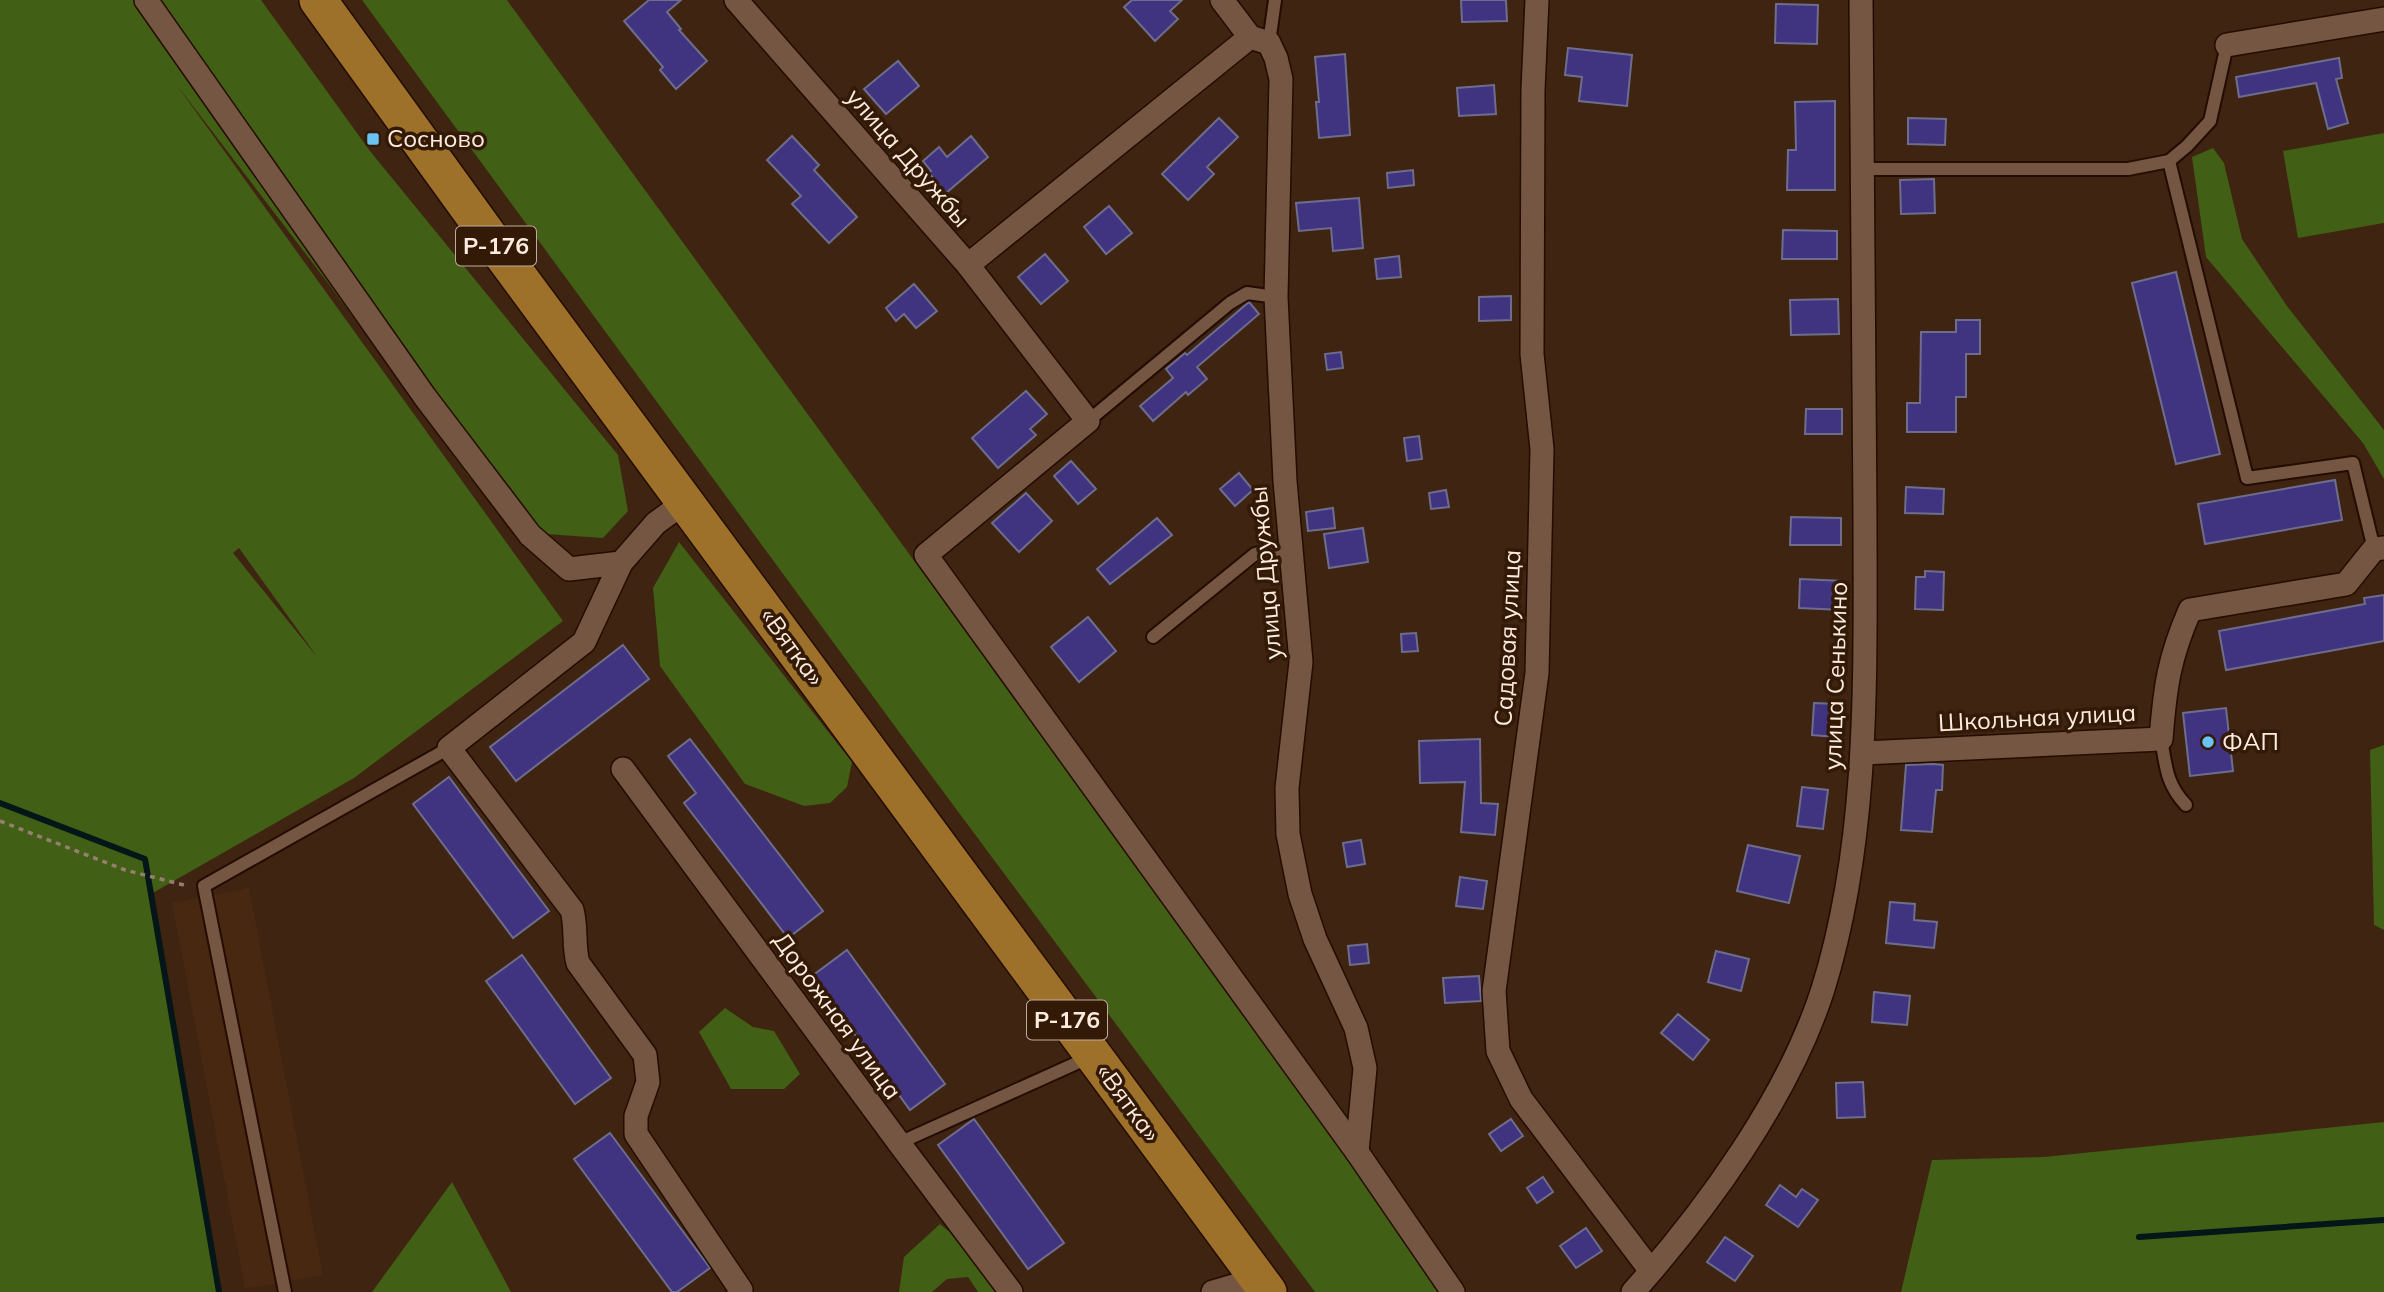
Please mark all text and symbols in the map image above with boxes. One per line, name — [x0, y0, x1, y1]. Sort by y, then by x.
street label: улица Дружбы — [840, 82, 977, 233]
place label: Сосново — [387, 123, 485, 153]
marker: Сосново — [365, 131, 381, 147]
road number: Р-176 — [456, 227, 536, 266]
street label: улица Дружбы — [1242, 485, 1288, 661]
street label: Садовая улица — [1487, 549, 1527, 727]
street label: улица Сенькино — [1817, 581, 1853, 771]
street label: «Вятка» — [754, 601, 831, 692]
street label: Школьная улица — [1937, 697, 2137, 737]
place label: ФАП — [2222, 726, 2279, 756]
marker: ФАП — [2200, 734, 2216, 750]
street label: Дорожная улица — [767, 926, 909, 1105]
road number: Р-176 — [1027, 1001, 1107, 1040]
street label: «Вятка» — [1090, 1057, 1167, 1148]

